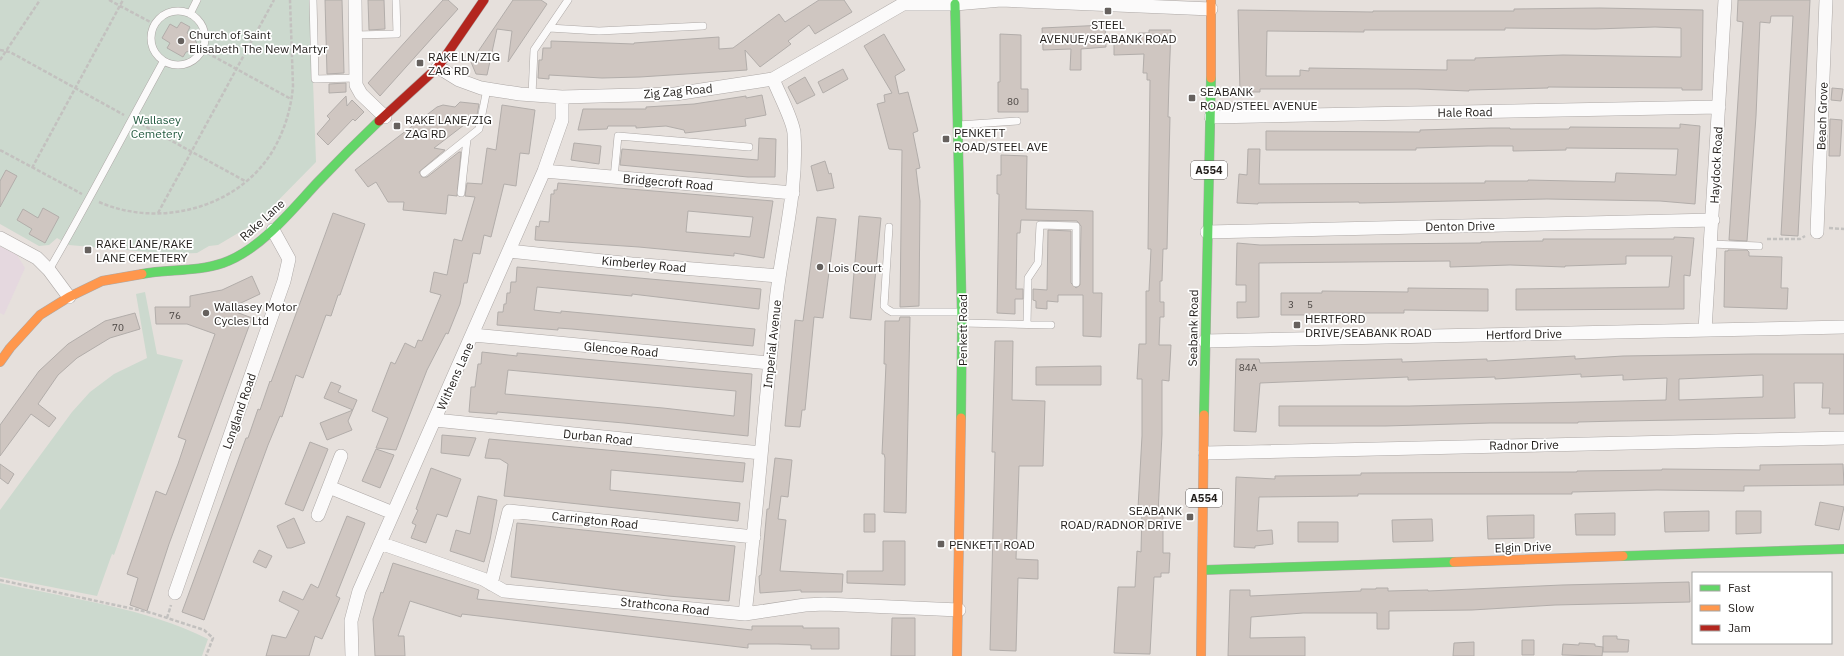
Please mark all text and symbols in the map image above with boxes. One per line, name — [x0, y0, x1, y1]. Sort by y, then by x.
marker: STEEL AVENUE/SEABANK ROAD — [1103, 6, 1113, 16]
place label: STEEL AVENUE/SEABANK ROAD — [1039, 17, 1177, 46]
place label: Church of Saint Elisabeth The New Martyr — [189, 27, 328, 56]
marker: Church of Saint Elisabeth The New Martyr — [176, 36, 186, 46]
place label: RAKE LN/ZIG ZAG RD — [428, 49, 500, 78]
marker: RAKE LN/ZIG ZAG RD — [415, 58, 425, 68]
street label: Zig Zag Road — [643, 81, 713, 101]
street label: Beach Grove — [1813, 81, 1831, 150]
place label: SEABANK ROAD/STEEL AVENUE — [1200, 84, 1318, 113]
marker: SEABANK ROAD/STEEL AVENUE — [1187, 93, 1197, 103]
house number: 80 — [1007, 95, 1019, 108]
street label: Hale Road — [1437, 104, 1493, 120]
park label: Wallasey Cemetery — [131, 112, 183, 141]
place label: RAKE LANE/ZIG ZAG RD — [405, 112, 492, 141]
marker: RAKE LANE/ZIG ZAG RD — [392, 121, 402, 131]
place label: PENKETT ROAD/STEEL AVE — [954, 125, 1048, 154]
street label: Haydock Road — [1706, 126, 1726, 204]
marker: PENKETT ROAD/STEEL AVE — [941, 134, 951, 144]
road number: A554 — [1191, 161, 1227, 179]
street label: Bridgecroft Road — [622, 171, 714, 193]
street label: Rake Lane — [236, 196, 288, 244]
street label: Denton Drive — [1425, 218, 1495, 234]
place label: RAKE LANE/RAKE LANE CEMETERY — [96, 236, 193, 265]
marker: RAKE LANE/RAKE LANE CEMETERY — [83, 245, 93, 255]
street label: Kimberley Road — [601, 253, 687, 275]
place label: Lois Court — [828, 260, 882, 275]
marker: Lois Court — [815, 262, 825, 272]
street label: Seabank Road — [1185, 289, 1201, 367]
street label: Penkett Road — [955, 294, 970, 366]
house number: 3 — [1288, 298, 1294, 311]
house number: 5 — [1307, 298, 1313, 311]
place label: Wallasey Motor Cycles Ltd — [214, 299, 297, 328]
street label: Imperial Avenue — [760, 299, 784, 389]
marker: Wallasey Motor Cycles Ltd — [201, 308, 211, 318]
house number: 76 — [169, 309, 181, 322]
place label: HERTFORD DRIVE/SEABANK ROAD — [1305, 311, 1432, 340]
marker: HERTFORD DRIVE/SEABANK ROAD — [1292, 320, 1302, 330]
house number: 70 — [112, 321, 124, 334]
street label: Hertford Drive — [1486, 326, 1563, 342]
street label: Glencoe Road — [583, 338, 659, 360]
street label: Withens Lane — [433, 339, 477, 412]
house number: 84A — [1239, 361, 1258, 374]
street label: Longland Road — [219, 371, 259, 451]
street label: Durban Road — [562, 426, 634, 448]
street label: Radnor Drive — [1489, 437, 1559, 453]
road number: A554 — [1186, 489, 1222, 507]
place label: SEABANK ROAD/RADNOR DRIVE — [1060, 503, 1182, 532]
street label: Carrington Road — [551, 508, 639, 532]
marker: SEABANK ROAD/RADNOR DRIVE — [1185, 512, 1195, 522]
place label: PENKETT ROAD — [949, 537, 1035, 552]
street label: Elgin Drive — [1494, 538, 1552, 555]
marker: PENKETT ROAD — [936, 539, 946, 549]
legend — [1692, 572, 1832, 644]
text: Fast — [1728, 580, 1751, 595]
street label: Strathcona Road — [620, 594, 710, 618]
text: Slow — [1728, 600, 1754, 615]
text: Jam — [1728, 620, 1751, 635]

